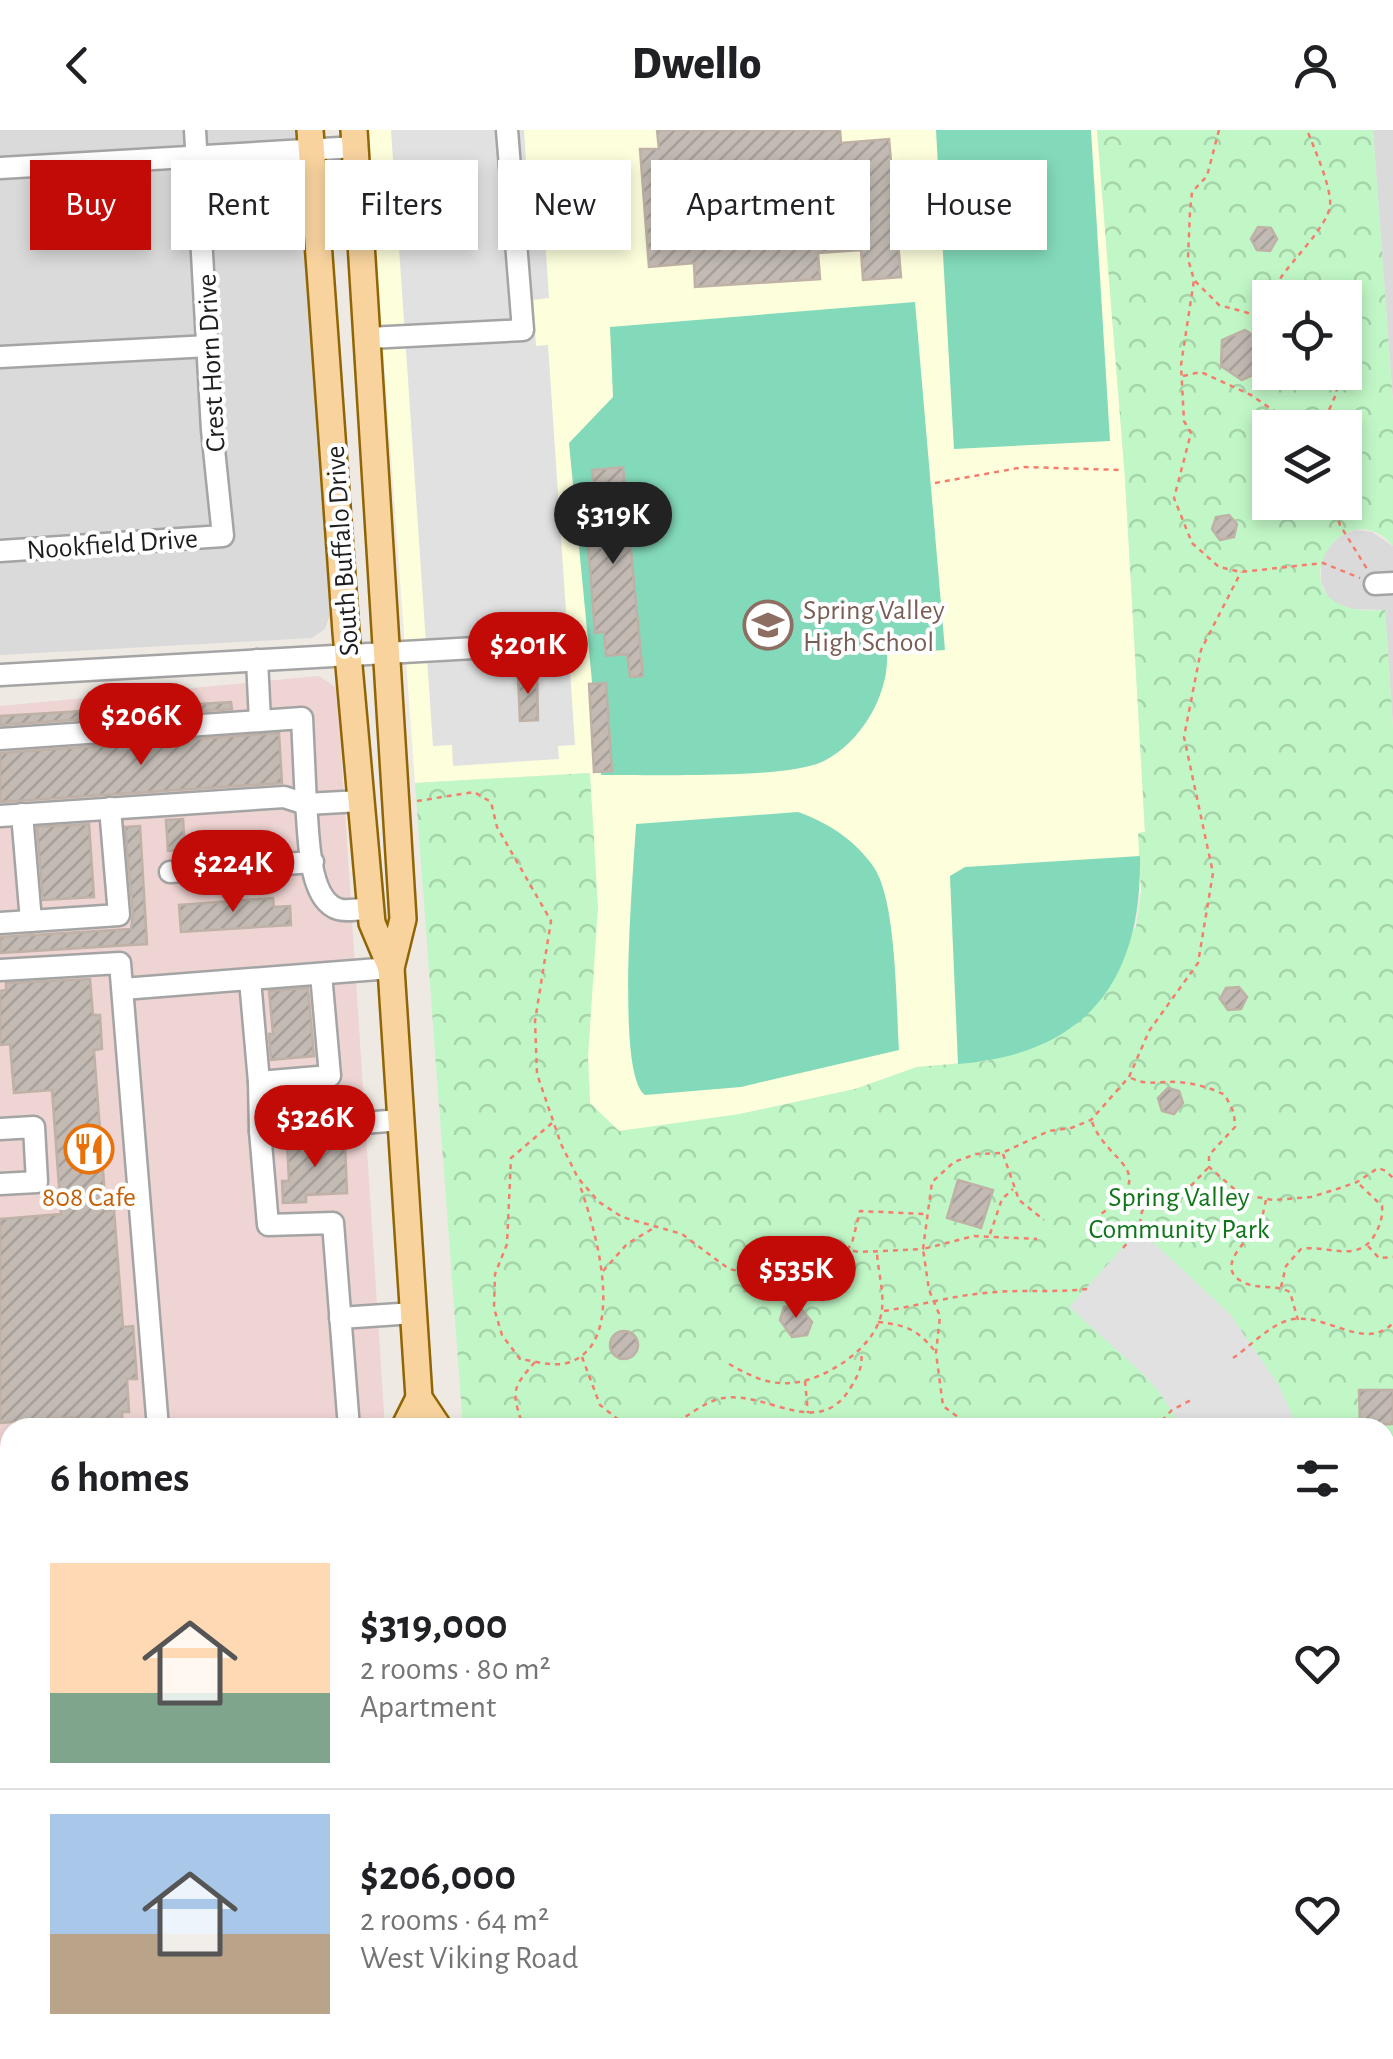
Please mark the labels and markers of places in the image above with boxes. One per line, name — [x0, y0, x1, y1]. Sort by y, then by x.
pin: $319K — [543, 482, 683, 567]
place label: Spring Valley High School — [803, 597, 945, 657]
school or university icon: Spring Valley High School — [742, 599, 794, 651]
pin: $201K — [458, 612, 598, 697]
pin: $206K — [71, 683, 211, 768]
pin: $224K — [163, 830, 303, 915]
pin: $326K — [245, 1085, 385, 1170]
restaurant icon: 808 Cafe — [63, 1123, 115, 1175]
place label: 808 Cafe — [42, 1184, 136, 1212]
pin: $535K — [726, 1236, 866, 1321]

